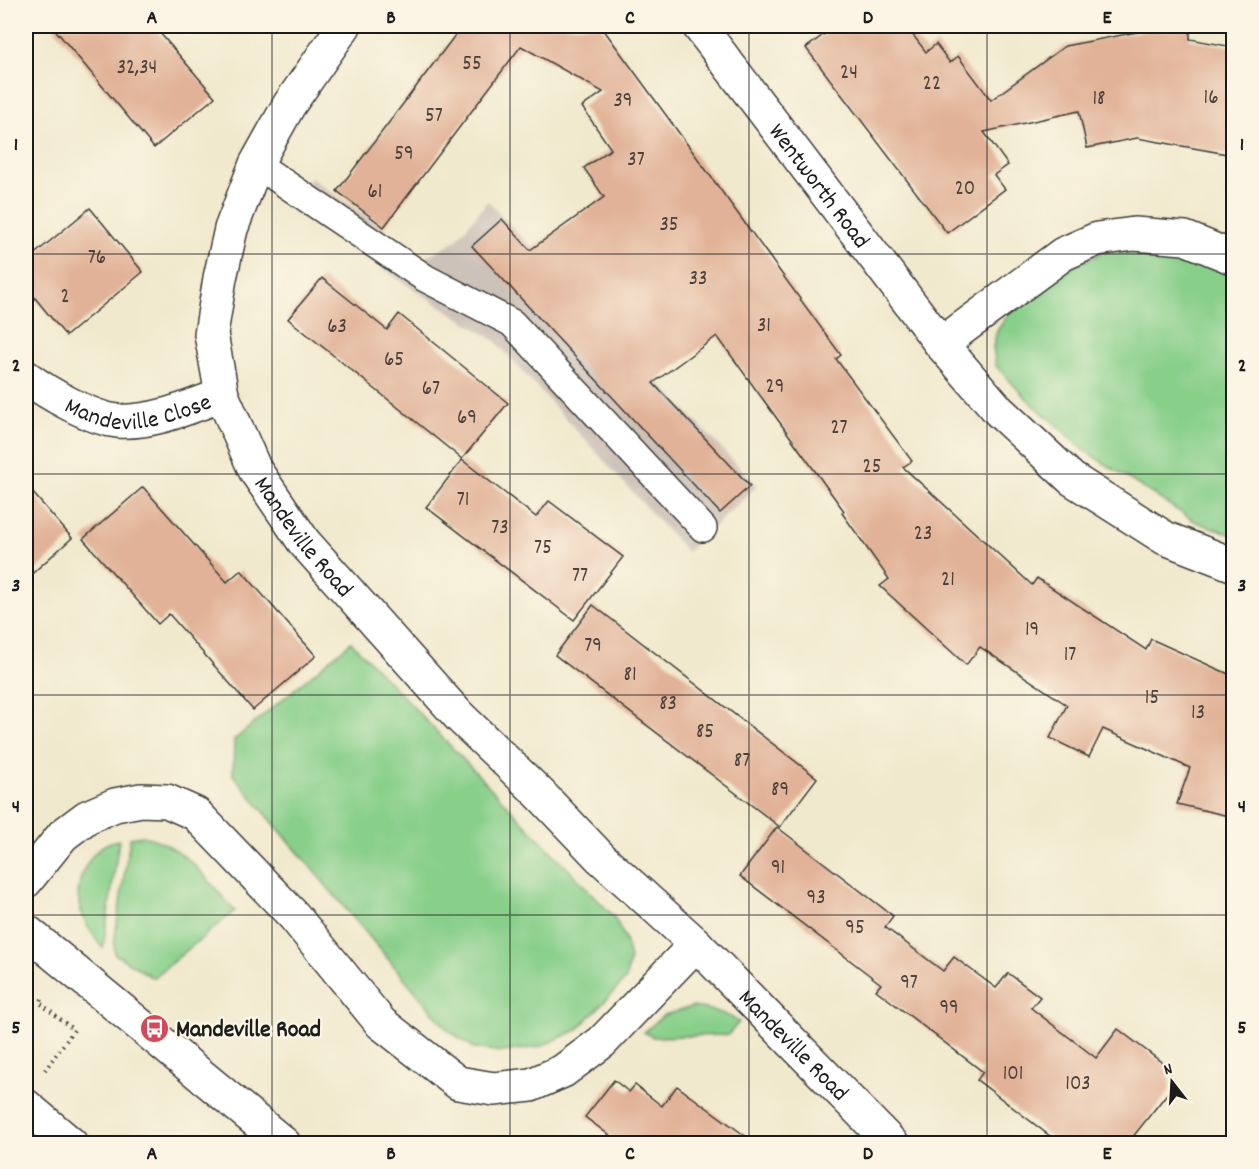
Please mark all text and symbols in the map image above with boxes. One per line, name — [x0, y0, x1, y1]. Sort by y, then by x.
text: A — [147, 5, 158, 33]
text: B — [386, 5, 396, 33]
text: C — [625, 5, 635, 33]
text: D — [863, 5, 874, 33]
text: E — [1102, 5, 1112, 33]
house number: 55 — [462, 50, 482, 80]
house number: 32,34 — [117, 54, 157, 84]
house number: 24 — [840, 59, 858, 89]
house number: 22 — [923, 70, 941, 100]
house number: 16 — [1204, 84, 1218, 114]
house number: 18 — [1092, 85, 1106, 115]
house number: 39 — [614, 87, 632, 117]
house number: 57 — [425, 102, 443, 132]
street label: Wentworth Road — [759, 117, 877, 257]
text: 1 — [14, 132, 18, 160]
text: 1 — [1240, 132, 1244, 160]
house number: 59 — [394, 140, 414, 170]
house number: 37 — [627, 146, 645, 176]
house number: 20 — [955, 175, 975, 205]
house number: 61 — [368, 178, 382, 208]
house number: 35 — [659, 211, 679, 241]
house number: 76 — [88, 244, 106, 274]
house number: 33 — [689, 265, 707, 295]
house number: 2 — [60, 283, 70, 313]
house number: 31 — [757, 312, 771, 342]
house number: 63 — [327, 313, 347, 343]
house number: 65 — [384, 346, 404, 376]
text: 2 — [12, 353, 20, 381]
text: 2 — [1238, 353, 1246, 381]
house number: 29 — [766, 373, 784, 403]
house number: 67 — [422, 375, 440, 405]
street label: Mandeville Close — [64, 382, 214, 410]
text: Mandeville Close — [58, 387, 217, 441]
house number: 69 — [457, 404, 477, 434]
house number: 27 — [830, 414, 848, 444]
house number: 25 — [863, 453, 881, 483]
street label: Mandeville Road — [244, 470, 360, 606]
house number: 71 — [457, 486, 469, 516]
house number: 73 — [491, 514, 509, 544]
house number: 23 — [914, 520, 932, 550]
house number: 75 — [534, 534, 552, 564]
house number: 77 — [572, 562, 588, 592]
house number: 21 — [941, 566, 955, 596]
text: 3 — [12, 573, 20, 601]
text: 3 — [1238, 573, 1246, 601]
house number: 19 — [1025, 616, 1039, 646]
house number: 79 — [584, 632, 602, 662]
house number: 17 — [1064, 641, 1076, 671]
house number: 81 — [623, 661, 637, 691]
house number: 15 — [1145, 684, 1159, 714]
house number: 83 — [659, 690, 677, 720]
house number: 13 — [1191, 699, 1205, 729]
house number: 85 — [696, 718, 714, 748]
house number: 87 — [734, 747, 750, 777]
house number: 89 — [771, 776, 789, 806]
text: 4 — [12, 794, 20, 822]
text: 4 — [1238, 794, 1246, 822]
house number: 91 — [771, 854, 785, 884]
house number: 93 — [807, 884, 825, 914]
house number: 95 — [845, 914, 865, 944]
house number: 97 — [900, 969, 918, 999]
street label: Mandeville Road — [729, 983, 855, 1110]
house number: 99 — [939, 994, 959, 1024]
bus stop icon: Mandeville Road — [139, 1012, 171, 1044]
place label: Mandeville Road — [176, 1014, 321, 1048]
text: 5 — [11, 1015, 21, 1043]
text: 5 — [1237, 1015, 1247, 1043]
north arrow — [1142, 1052, 1202, 1112]
text: N — [1161, 1058, 1176, 1082]
house number: 101 — [1003, 1060, 1023, 1090]
house number: 103 — [1065, 1070, 1091, 1100]
text: A — [147, 1141, 158, 1169]
text: B — [386, 1141, 396, 1169]
text: C — [625, 1141, 635, 1169]
text: D — [863, 1141, 874, 1169]
text: E — [1102, 1141, 1112, 1169]

